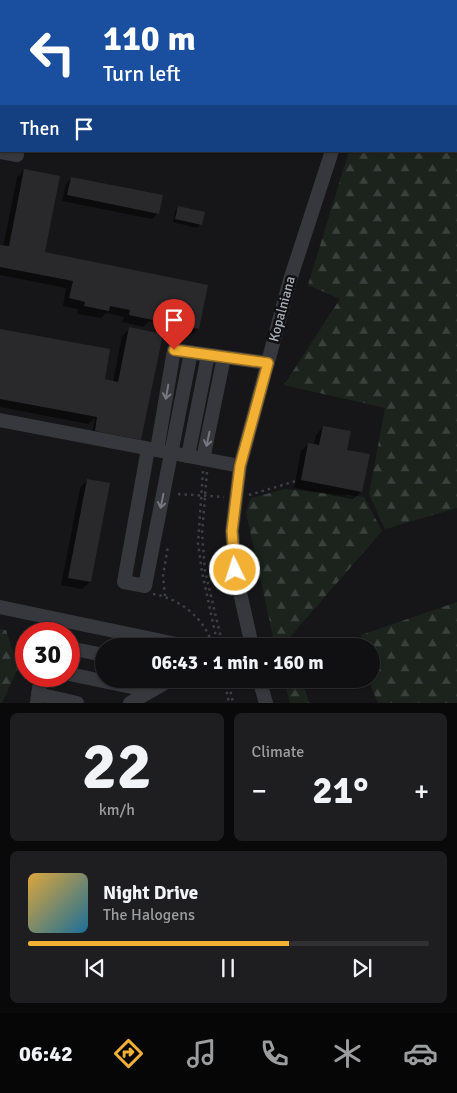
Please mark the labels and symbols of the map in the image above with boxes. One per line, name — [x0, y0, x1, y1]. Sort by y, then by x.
street label: Kopalniana — [265, 274, 299, 344]
pin — [153, 299, 195, 350]
one-way arrow — [162, 383, 172, 399]
one-way arrow — [202, 430, 212, 446]
one-way arrow — [157, 492, 166, 508]
position arrow — [208, 543, 260, 595]
speed limit sign: 30 — [15, 622, 80, 687]

